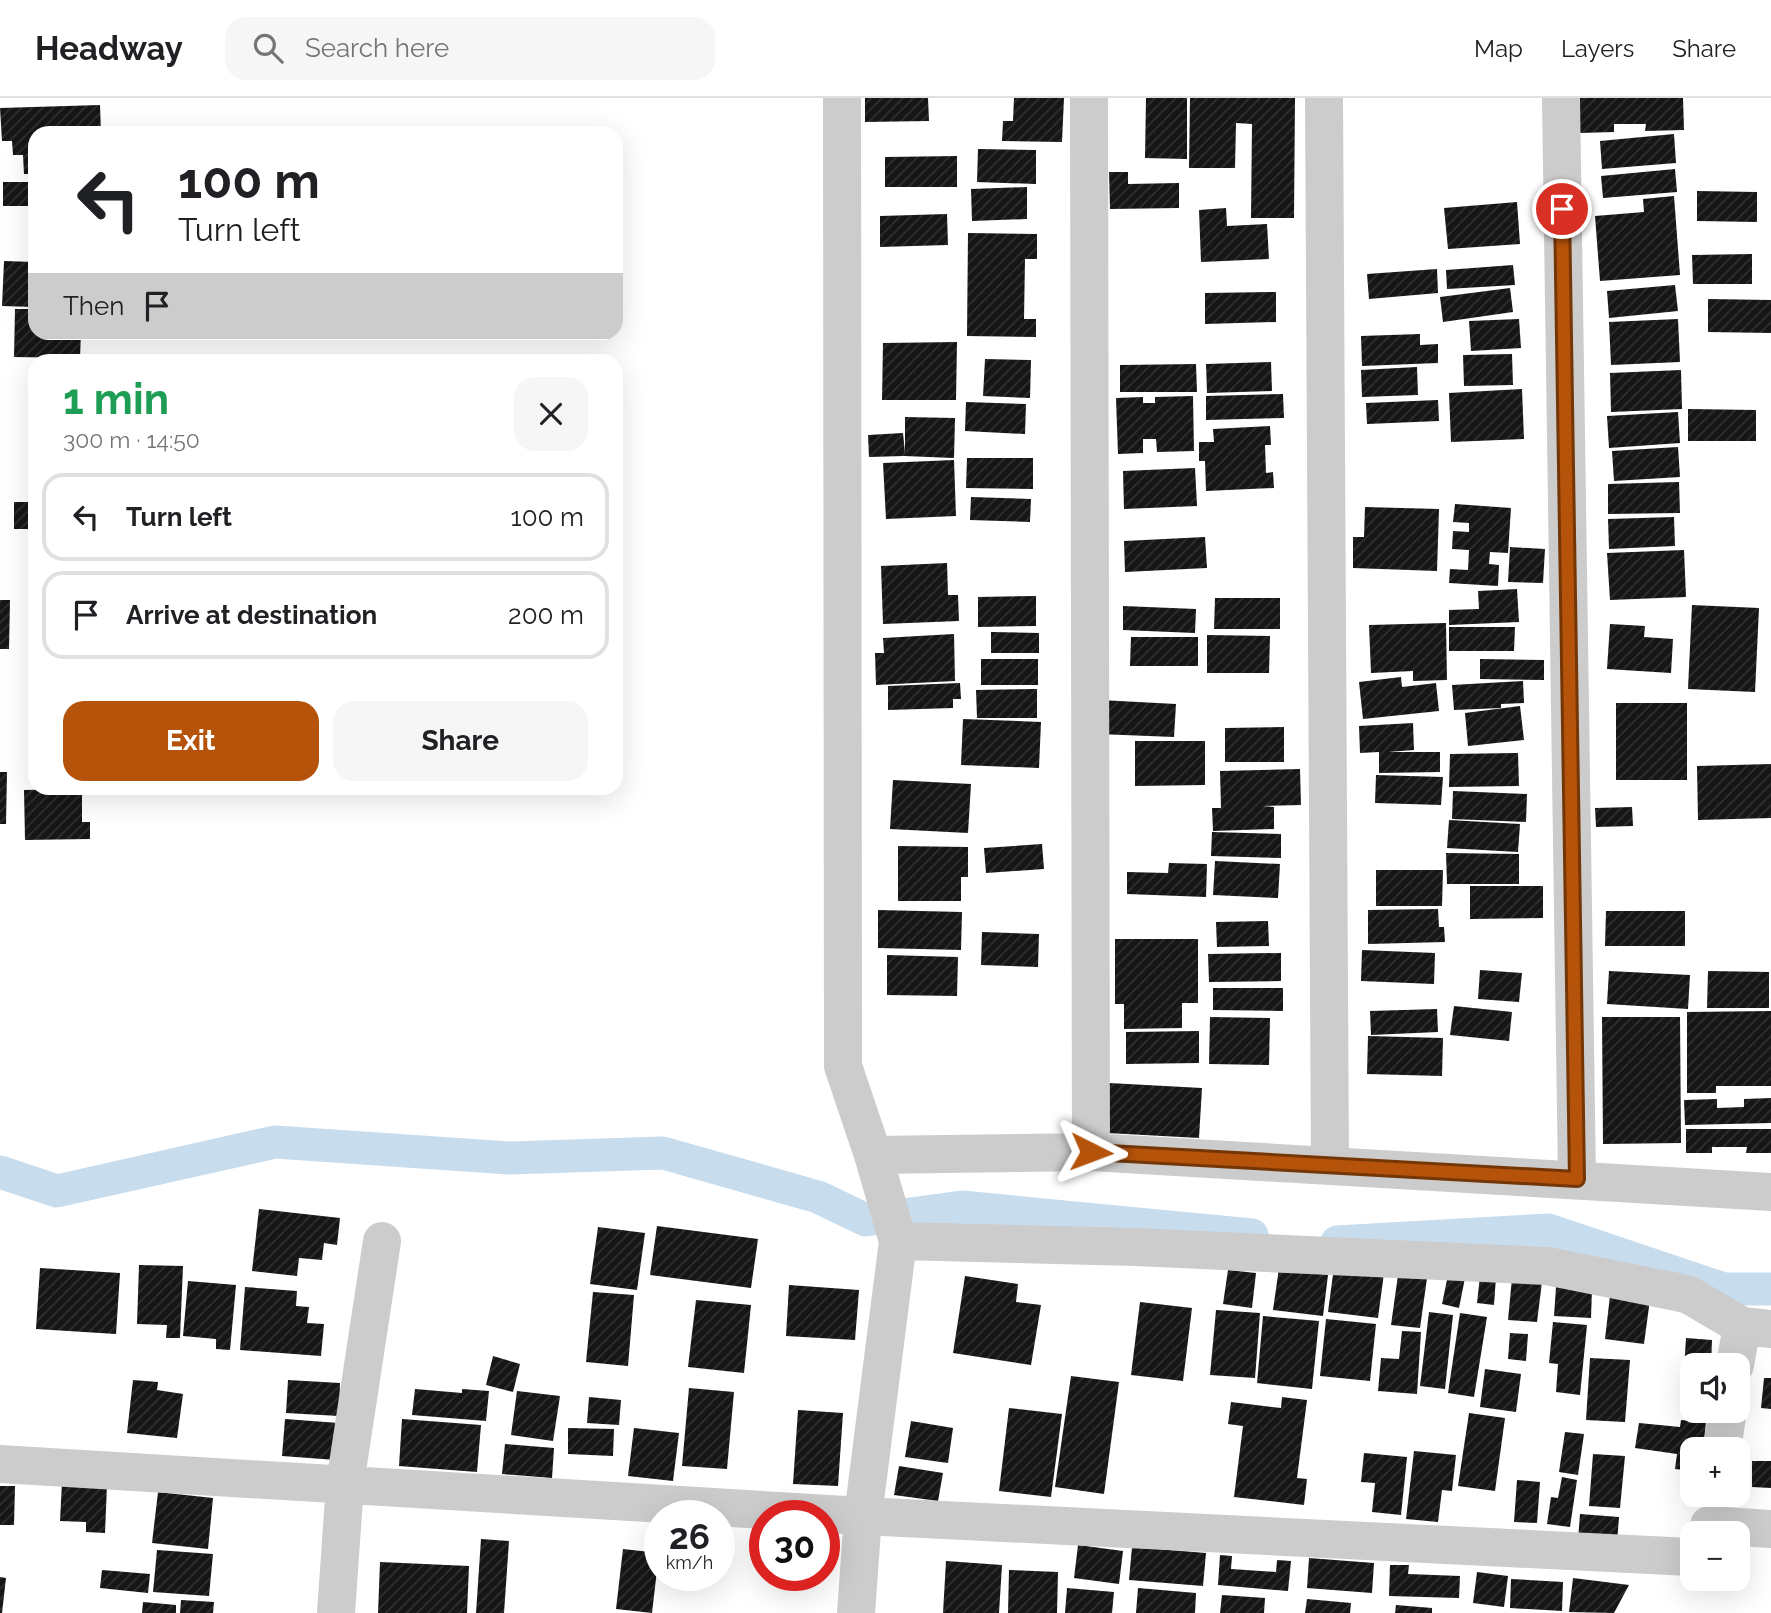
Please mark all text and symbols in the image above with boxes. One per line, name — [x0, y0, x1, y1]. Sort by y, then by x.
search box — [225, 17, 715, 80]
text: Headway — [35, 29, 183, 68]
icon: search — [249, 29, 287, 67]
text: Search here — [305, 33, 449, 63]
text: Map — [1474, 34, 1523, 63]
text: Layers — [1561, 34, 1634, 63]
text: Share — [1672, 34, 1736, 63]
text: 100 m — [178, 152, 320, 209]
icon: left — [63, 154, 154, 245]
pin — [1532, 179, 1592, 239]
icon: arrive — [1543, 190, 1581, 228]
text: Turn left — [178, 211, 300, 248]
icon: arrive — [138, 287, 176, 325]
text: Then — [63, 291, 124, 321]
text: 1 min — [63, 375, 169, 424]
button: close — [514, 377, 588, 451]
text: 300 m · 14:50 — [63, 426, 200, 453]
icon: left — [67, 498, 105, 536]
text: Turn left — [126, 502, 232, 532]
text: 100 m — [511, 502, 584, 532]
icon: arrive — [67, 596, 105, 634]
text: Arrive at destination — [126, 600, 377, 630]
text: 200 m — [508, 600, 584, 630]
button: Exit — [63, 701, 319, 781]
button: Share — [333, 701, 588, 781]
position arrow — [1054, 1115, 1128, 1189]
map controls — [1680, 1353, 1750, 1591]
button: sound — [1680, 1353, 1750, 1423]
button: + — [1680, 1437, 1750, 1507]
speed limit sign: 30 — [749, 1500, 840, 1591]
text: 26 — [669, 1516, 710, 1557]
button: − — [1680, 1521, 1750, 1591]
text: km/h — [666, 1552, 713, 1573]

